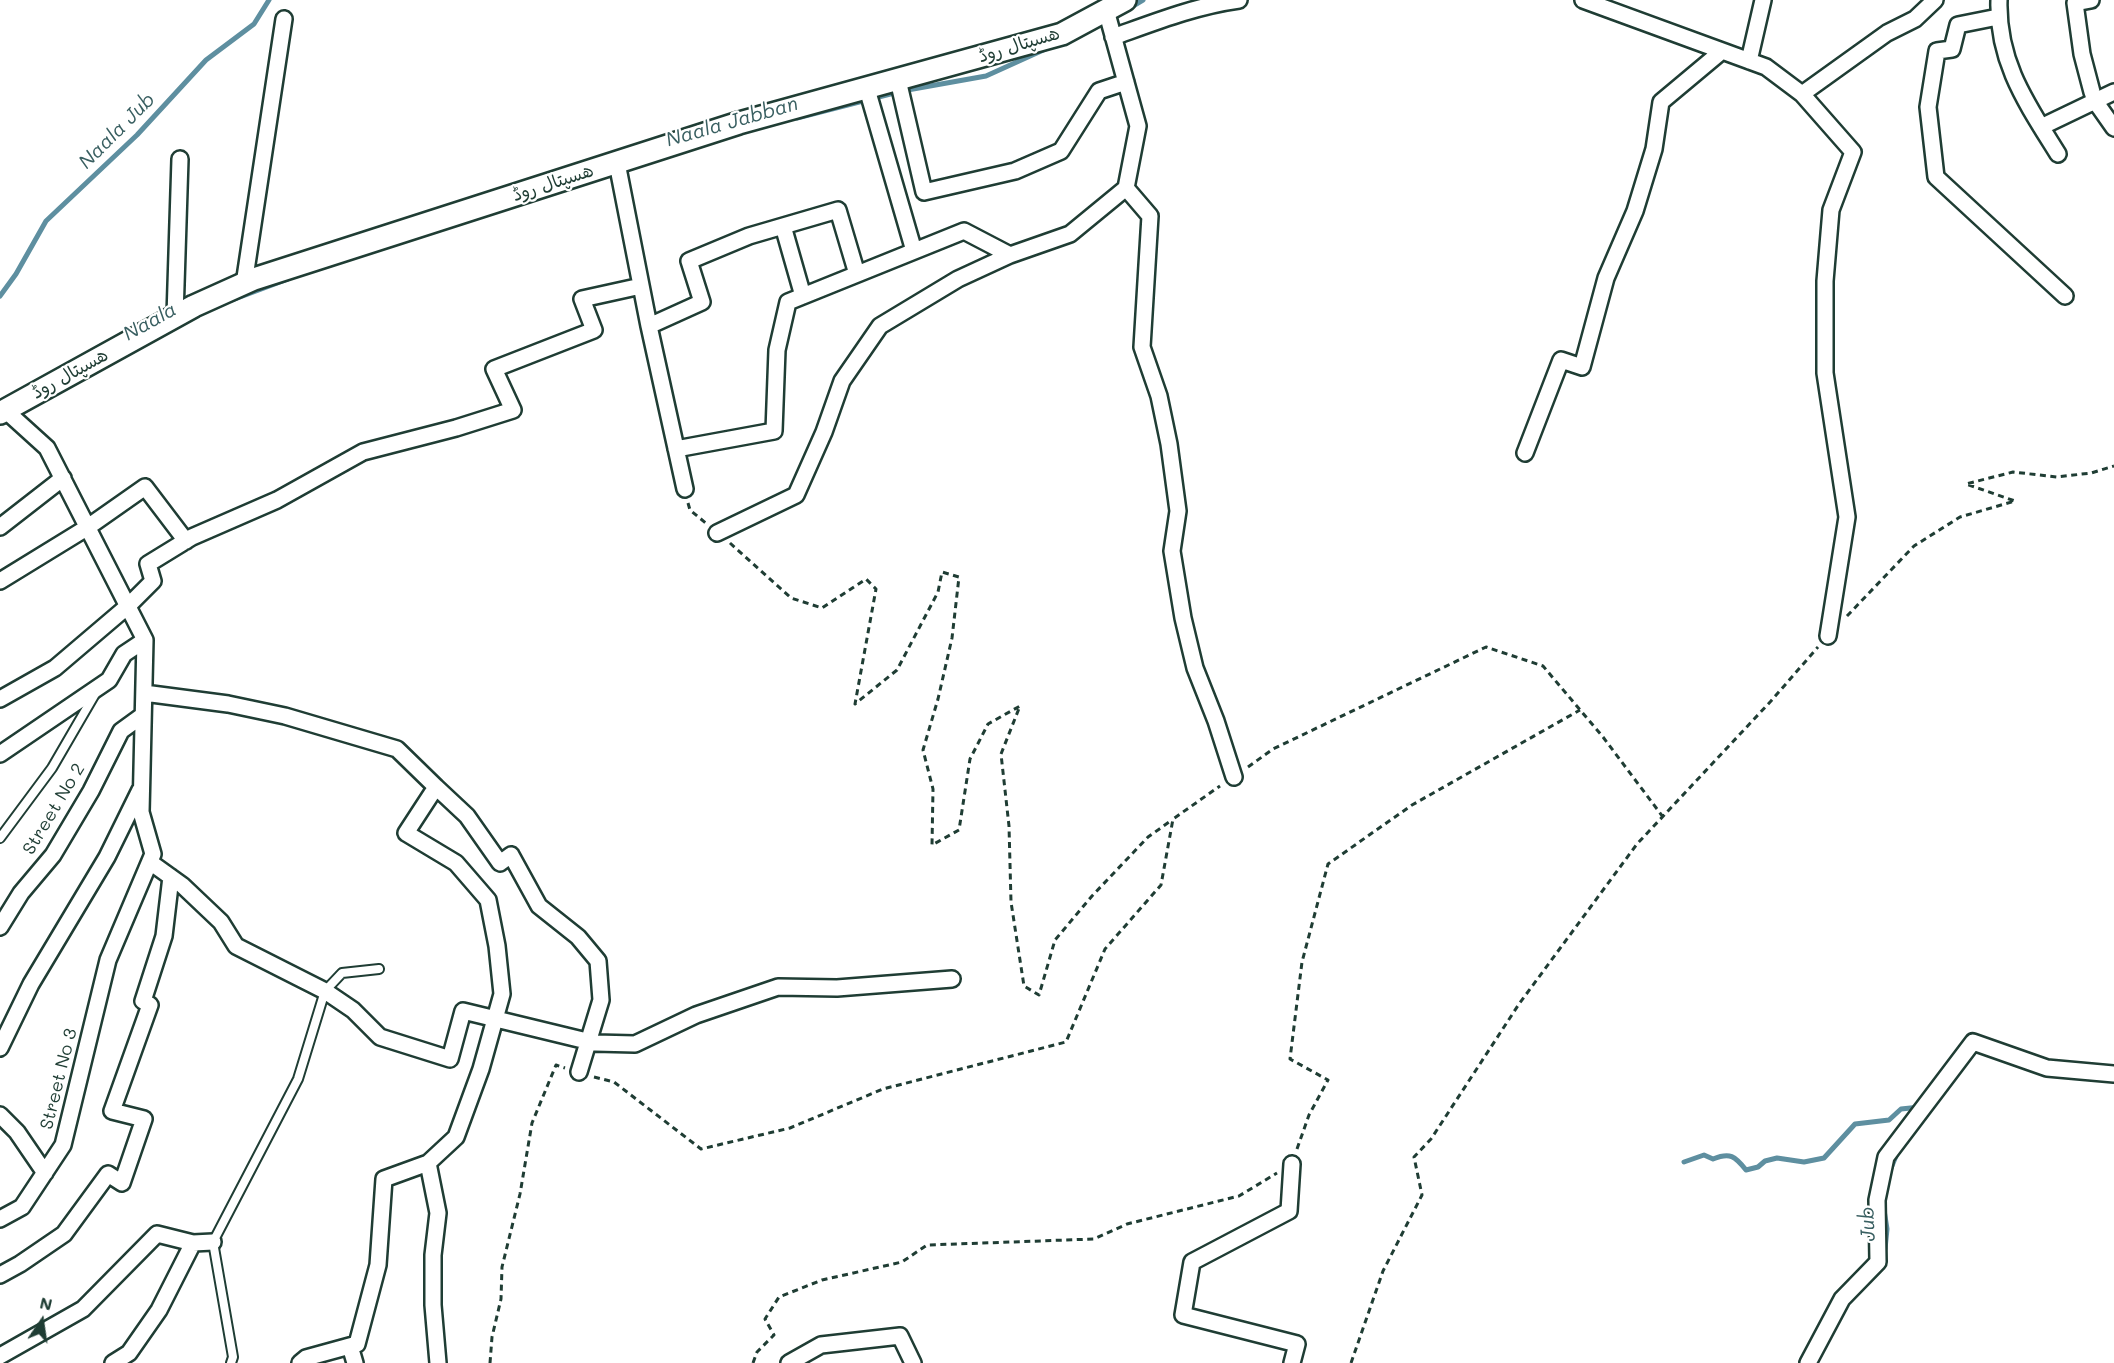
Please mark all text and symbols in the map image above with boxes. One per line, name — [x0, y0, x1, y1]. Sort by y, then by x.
street label: ھسپتال روڈ — [976, 22, 1062, 68]
water label: Naala Jub — [74, 88, 160, 174]
water label: Naala Jabban — [663, 92, 801, 152]
street label: ھسپتال روڈ — [510, 160, 596, 206]
water label: Naala — [119, 298, 181, 346]
street label: ھسپتال روڈ — [28, 344, 112, 404]
street label: Street No 2 — [18, 759, 90, 859]
street label: Street No 3 — [36, 1026, 82, 1132]
water label: Jub — [1855, 1206, 1881, 1242]
north arrow — [12, 1291, 72, 1351]
text: N — [38, 1291, 54, 1315]

